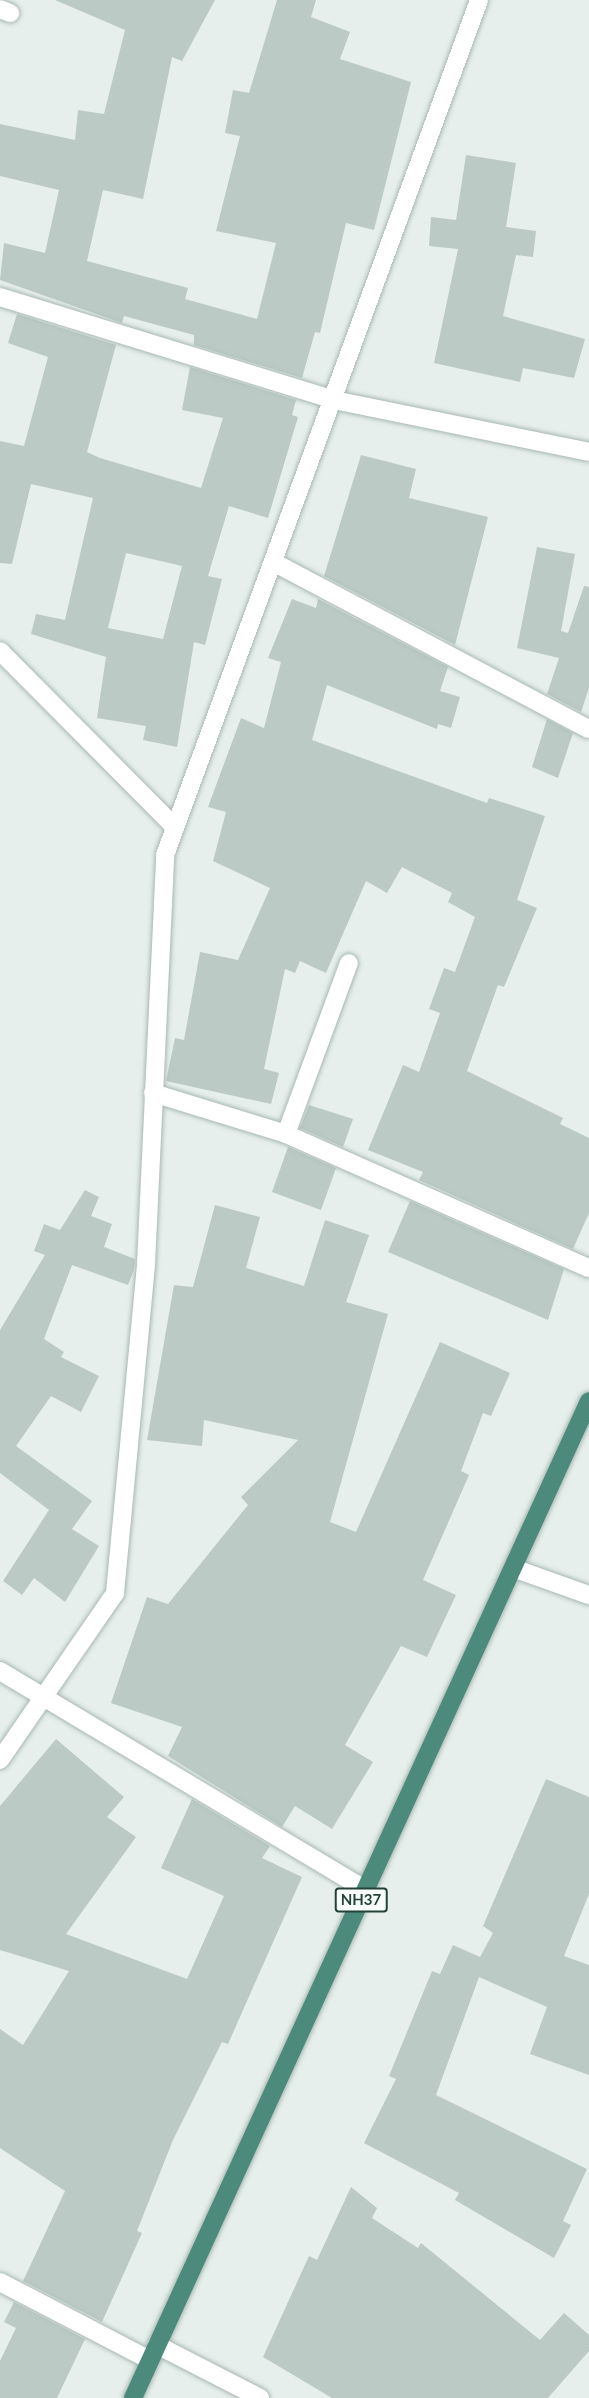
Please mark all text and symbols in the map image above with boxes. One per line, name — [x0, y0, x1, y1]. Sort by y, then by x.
road number: NH37 — [334, 1888, 388, 1912]

